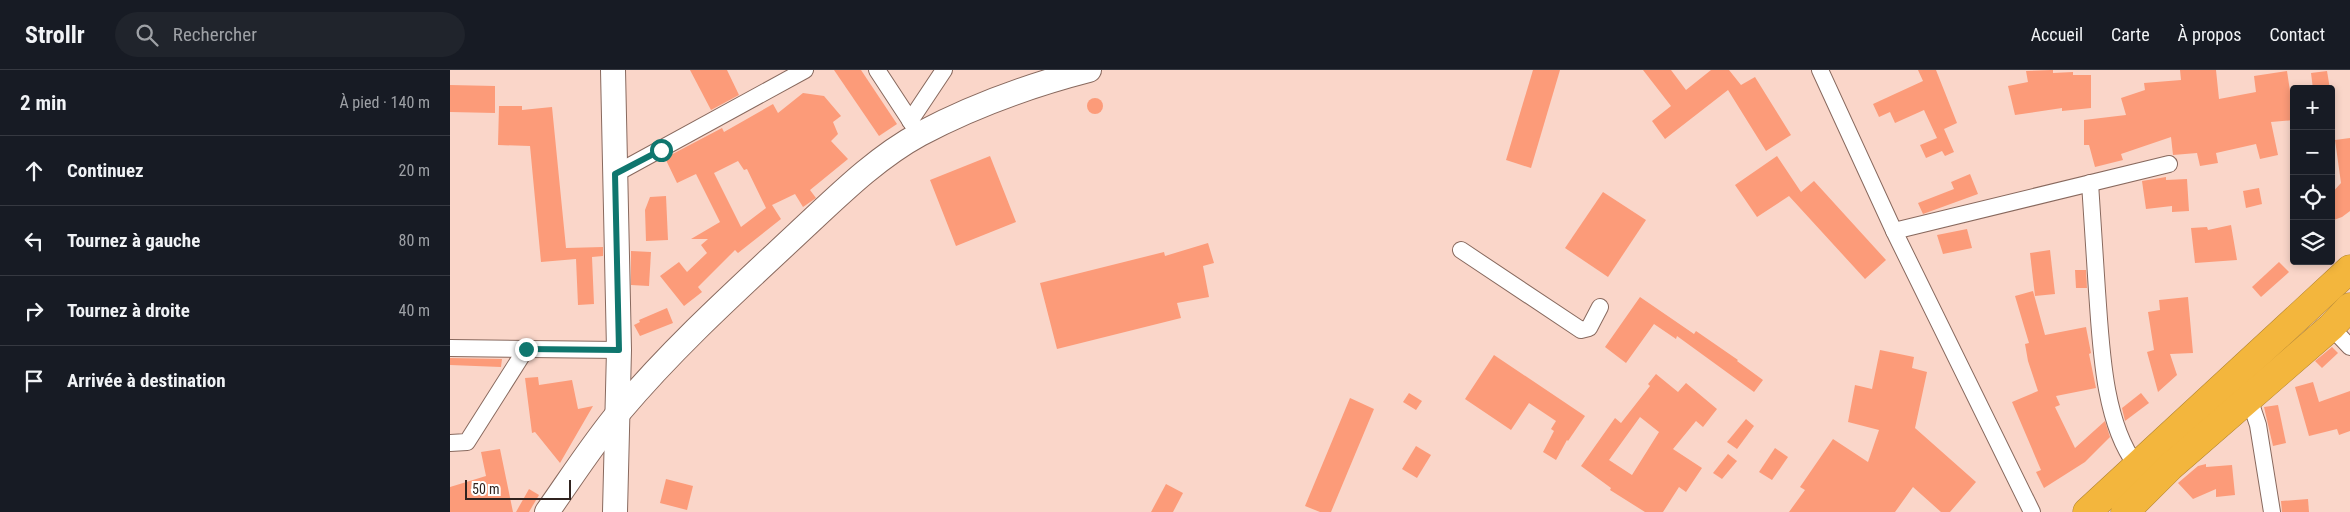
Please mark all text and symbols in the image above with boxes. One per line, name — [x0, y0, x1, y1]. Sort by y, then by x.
search box — [115, 12, 465, 57]
text: Strollr — [25, 21, 85, 49]
icon: search — [133, 21, 161, 49]
text: Rechercher — [173, 23, 257, 46]
text: Accueil — [2031, 24, 2083, 45]
text: Carte — [2111, 24, 2150, 45]
text: À propos — [2178, 24, 2241, 45]
text: Contact — [2269, 24, 2325, 45]
map controls — [2290, 85, 2335, 265]
button: + — [2290, 85, 2335, 130]
text: 2 min — [20, 91, 67, 115]
text: À pied · 140 m — [339, 93, 430, 112]
button: − — [2290, 130, 2335, 175]
route start — [650, 139, 673, 162]
icon: ahead — [20, 157, 48, 185]
text: Continuez — [67, 159, 144, 182]
text: 20 m — [398, 161, 430, 180]
button: locate — [2290, 175, 2335, 220]
button: layers — [2290, 220, 2335, 265]
icon: left — [20, 227, 48, 255]
text: Tournez à gauche — [67, 229, 200, 252]
text: 80 m — [398, 231, 430, 250]
icon: right — [20, 297, 48, 325]
text: Tournez à droite — [67, 299, 190, 322]
text: 40 m — [398, 301, 430, 320]
route end — [515, 338, 538, 361]
icon: arrive — [20, 367, 48, 395]
text: Arrivée à destination — [67, 369, 226, 392]
scale bar — [465, 477, 571, 500]
text: 50 m — [472, 481, 500, 497]

